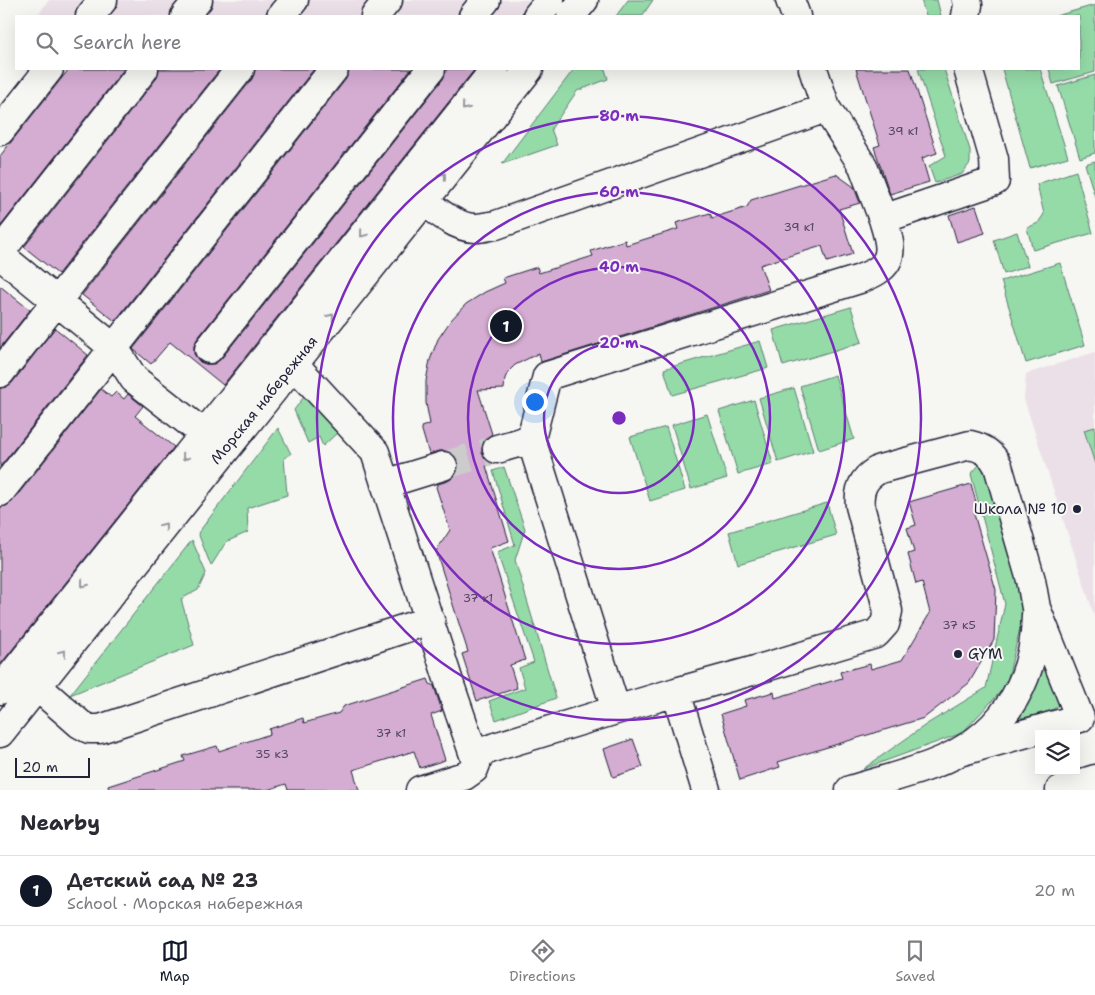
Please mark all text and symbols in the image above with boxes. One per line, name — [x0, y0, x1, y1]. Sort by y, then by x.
search box — [15, 15, 1080, 70]
icon: search — [33, 29, 61, 57]
text: Search here — [73, 30, 182, 55]
one-way arrow — [462, 101, 470, 110]
text: 80 m — [599, 106, 639, 126]
house number: 39 к1 — [888, 123, 918, 139]
one-way arrow — [438, 173, 447, 182]
text: 60 m — [599, 182, 639, 202]
house number: 39 к1 — [784, 219, 814, 235]
one-way arrow — [361, 228, 369, 237]
text: 40 m — [599, 257, 639, 277]
pin: 1 — [490, 307, 522, 345]
one-way arrow — [325, 314, 333, 323]
street label: Морская набережная — [206, 332, 322, 468]
text: 20 m — [599, 333, 639, 353]
your location — [522, 389, 548, 415]
centre of rings — [610, 409, 628, 427]
one-way arrow — [182, 451, 191, 460]
place label: Школа № 10 — [974, 499, 1067, 519]
marker: Школа № 10 — [1071, 503, 1083, 515]
one-way arrow — [158, 523, 166, 532]
one-way arrow — [82, 578, 90, 587]
house number: 37 к1 — [463, 590, 493, 606]
house number: 37 к5 — [942, 617, 976, 633]
place label: GYM — [968, 644, 1002, 664]
marker: GYM — [952, 648, 964, 660]
one-way arrow — [57, 650, 66, 659]
house number: 37 к1 — [376, 725, 406, 741]
map controls — [1035, 730, 1080, 775]
button: layers — [1035, 730, 1080, 775]
house number: 35 к3 — [255, 746, 289, 762]
scale bar — [15, 755, 90, 778]
text: 20 m — [22, 758, 58, 776]
text: Nearby — [20, 809, 100, 837]
text: Детский сад № 23 — [67, 868, 258, 893]
text: 1 — [32, 880, 40, 901]
text: 20 m — [1034, 880, 1075, 901]
text: School · Морская набережная — [67, 893, 303, 914]
tab: Map — [160, 937, 190, 985]
tab: Directions — [509, 937, 576, 985]
tab: Saved — [896, 937, 935, 985]

